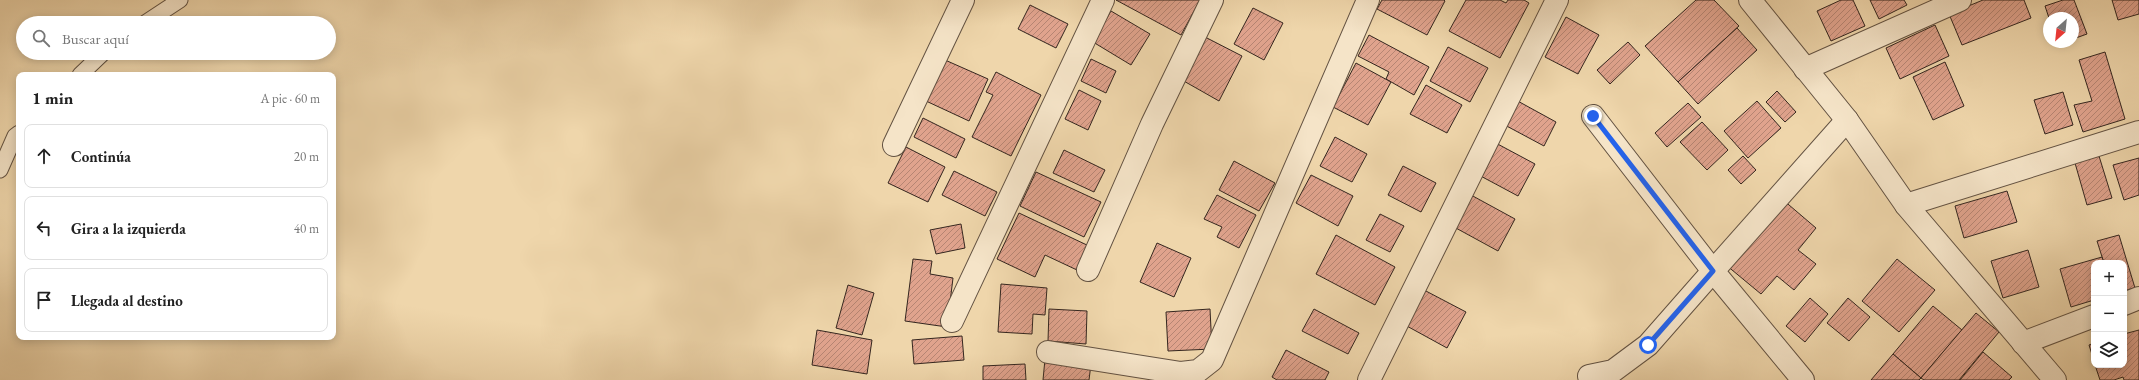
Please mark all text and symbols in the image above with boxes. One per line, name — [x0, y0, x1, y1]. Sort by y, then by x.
north arrow — [2043, 12, 2079, 48]
search box — [16, 16, 336, 60]
icon: search — [30, 27, 52, 49]
text: Buscar aquí — [62, 29, 129, 48]
text: 1 min — [32, 87, 73, 109]
text: A pie · 60 m — [260, 90, 320, 107]
route end — [1584, 107, 1602, 125]
icon: ahead — [33, 145, 55, 167]
text: Continúa — [71, 147, 131, 166]
text: 20 m — [294, 148, 319, 165]
icon: left — [33, 217, 55, 239]
text: Gira a la izquierda — [71, 219, 186, 238]
text: 40 m — [294, 220, 319, 237]
map controls — [2091, 260, 2127, 368]
button: + — [2091, 260, 2127, 296]
icon: arrive — [33, 289, 55, 311]
text: Llegada al destino — [71, 291, 183, 310]
button: − — [2091, 296, 2127, 332]
button: layers — [2091, 332, 2127, 368]
route start — [1639, 336, 1657, 354]

